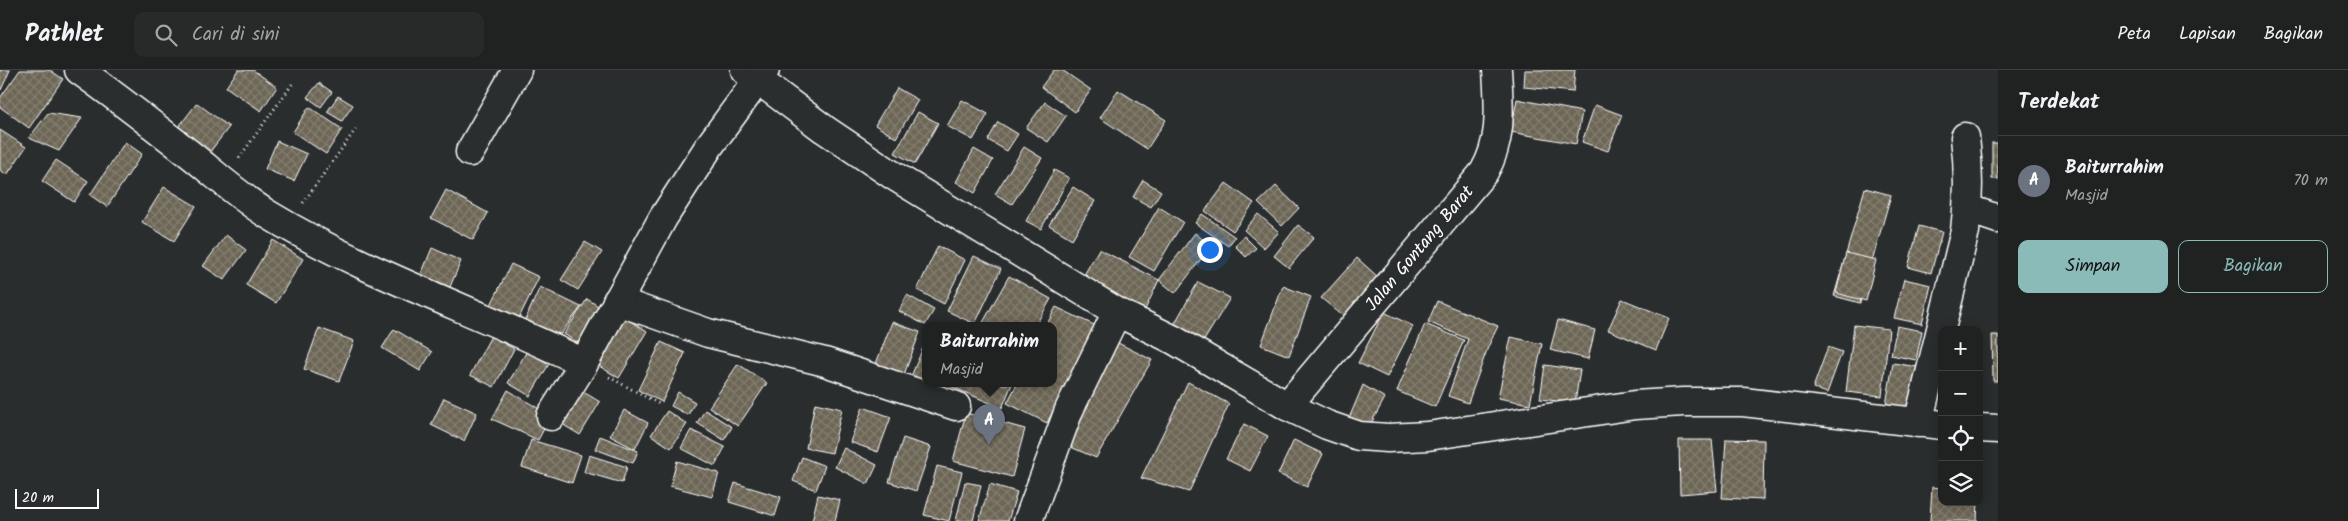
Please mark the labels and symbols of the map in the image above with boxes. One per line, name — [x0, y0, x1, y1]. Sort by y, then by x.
street label: Jalan Gontang Barat — [1358, 179, 1482, 319]
your location — [1197, 237, 1223, 263]
pin: A — [973, 404, 1005, 445]
scale bar — [15, 486, 99, 509]

